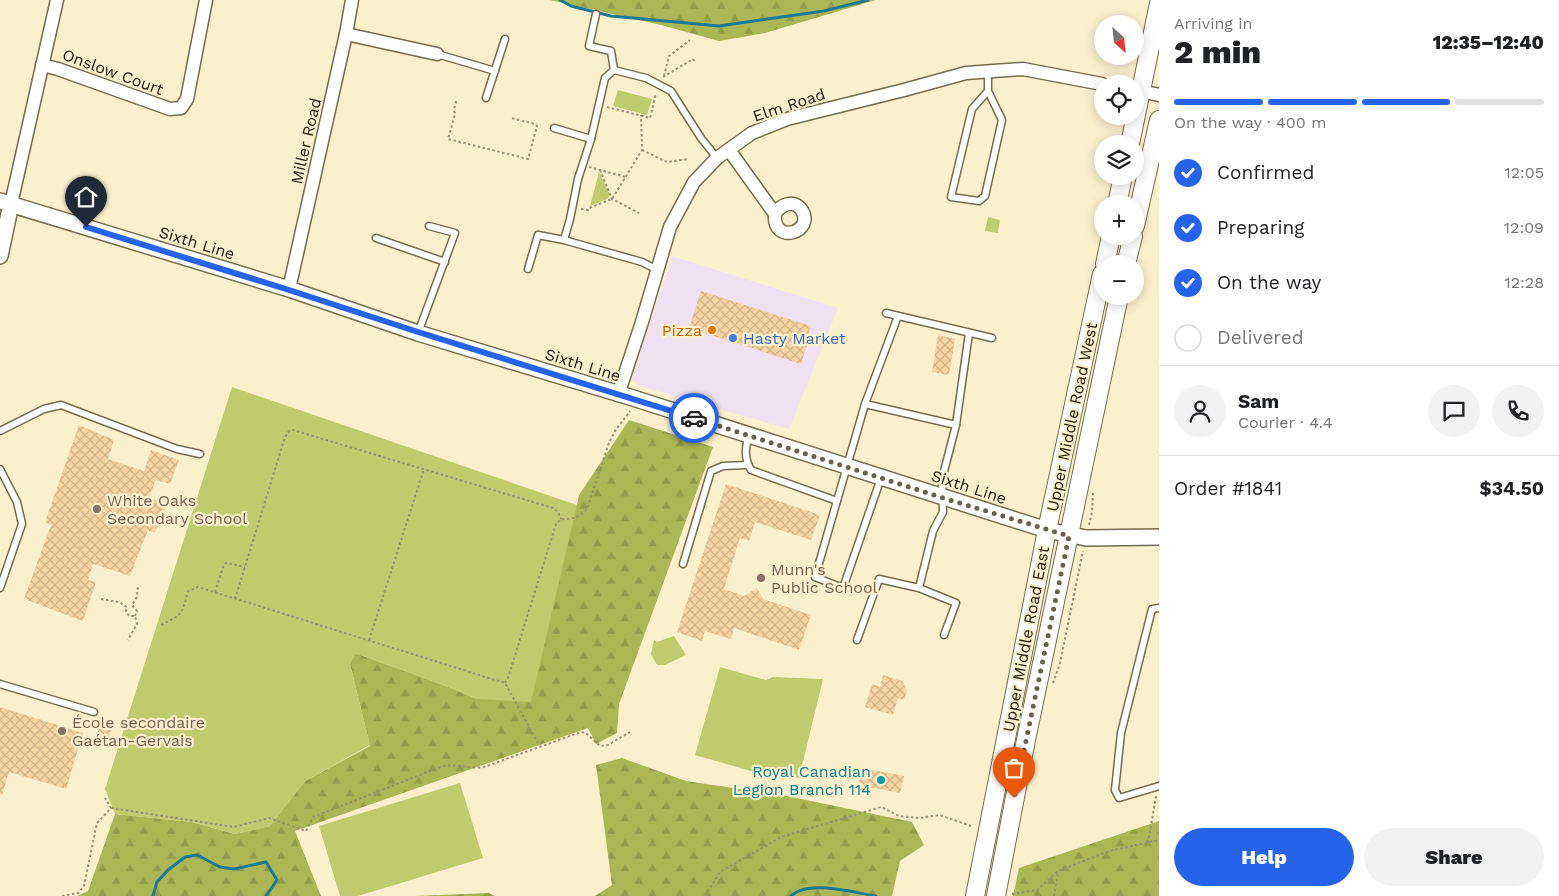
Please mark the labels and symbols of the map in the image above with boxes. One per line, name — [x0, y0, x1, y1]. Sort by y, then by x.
north arrow — [1094, 15, 1144, 65]
street label: Onslow Court — [60, 45, 166, 99]
street label: Elm Road — [750, 84, 828, 126]
street label: Miller Road — [287, 96, 325, 186]
pin — [65, 176, 107, 227]
street label: Sixth Line — [157, 223, 237, 263]
street label: Upper Middle Road West — [1043, 320, 1101, 513]
place label: Pizza — [662, 321, 702, 340]
marker: Pizza — [706, 324, 718, 336]
place label: Hasty Market — [743, 329, 846, 348]
marker: Hasty Market — [727, 332, 739, 344]
street label: Sixth Line — [543, 345, 623, 385]
courier — [669, 393, 719, 443]
street label: Sixth Line — [929, 466, 1009, 508]
place label: White Oaks Secondary School — [107, 491, 247, 528]
marker: White Oaks Secondary School — [91, 503, 103, 515]
street label: Upper Middle Road East — [999, 544, 1053, 733]
place label: Munn's Public School — [771, 560, 878, 597]
marker: Munn's Public School — [755, 572, 767, 584]
place label: École secondaire Gaétan-Gervais — [72, 713, 205, 750]
marker: École secondaire Gaétan-Gervais — [56, 725, 68, 737]
pin — [993, 747, 1035, 798]
place label: Royal Canadian Legion Branch 114 — [733, 762, 871, 799]
marker: Royal Canadian Legion Branch 114 — [875, 774, 887, 786]

